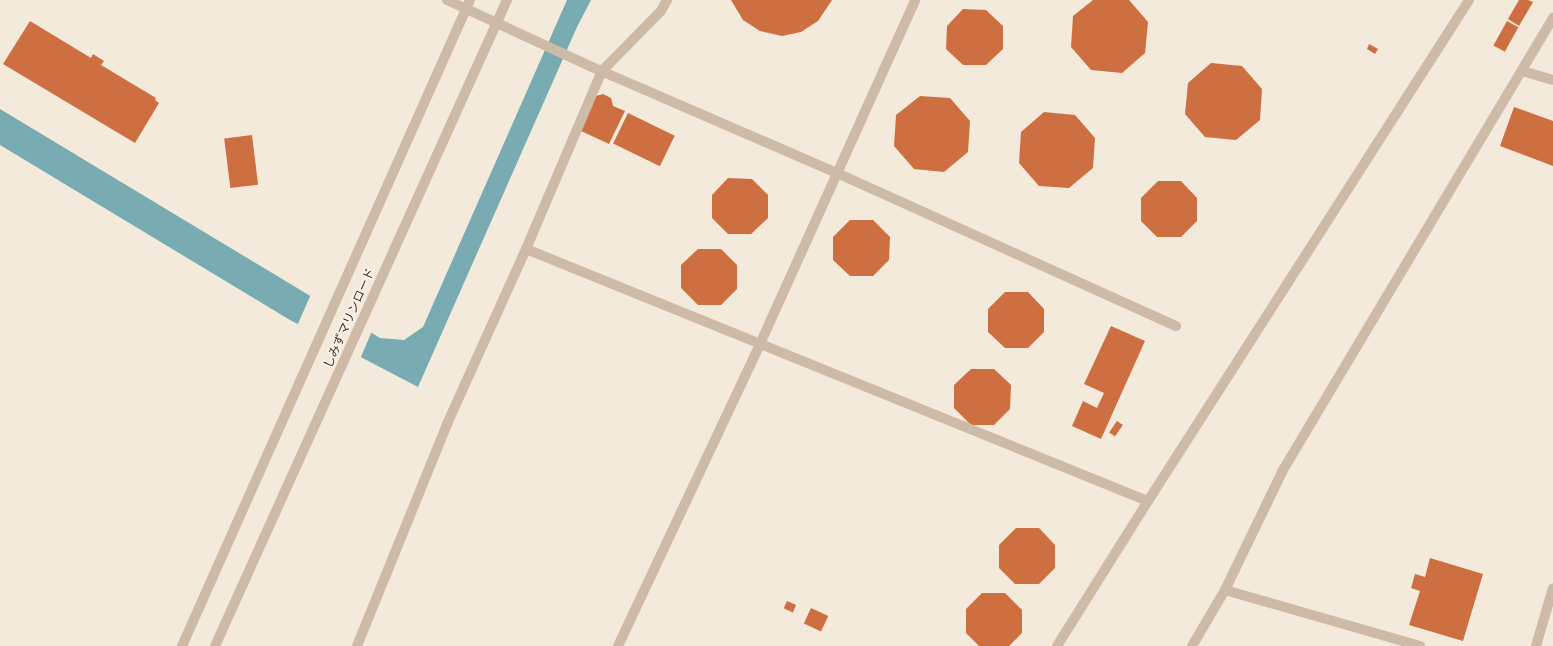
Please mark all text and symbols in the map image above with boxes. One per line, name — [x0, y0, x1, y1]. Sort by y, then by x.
street label: しみずマリンロード — [320, 266, 378, 370]

